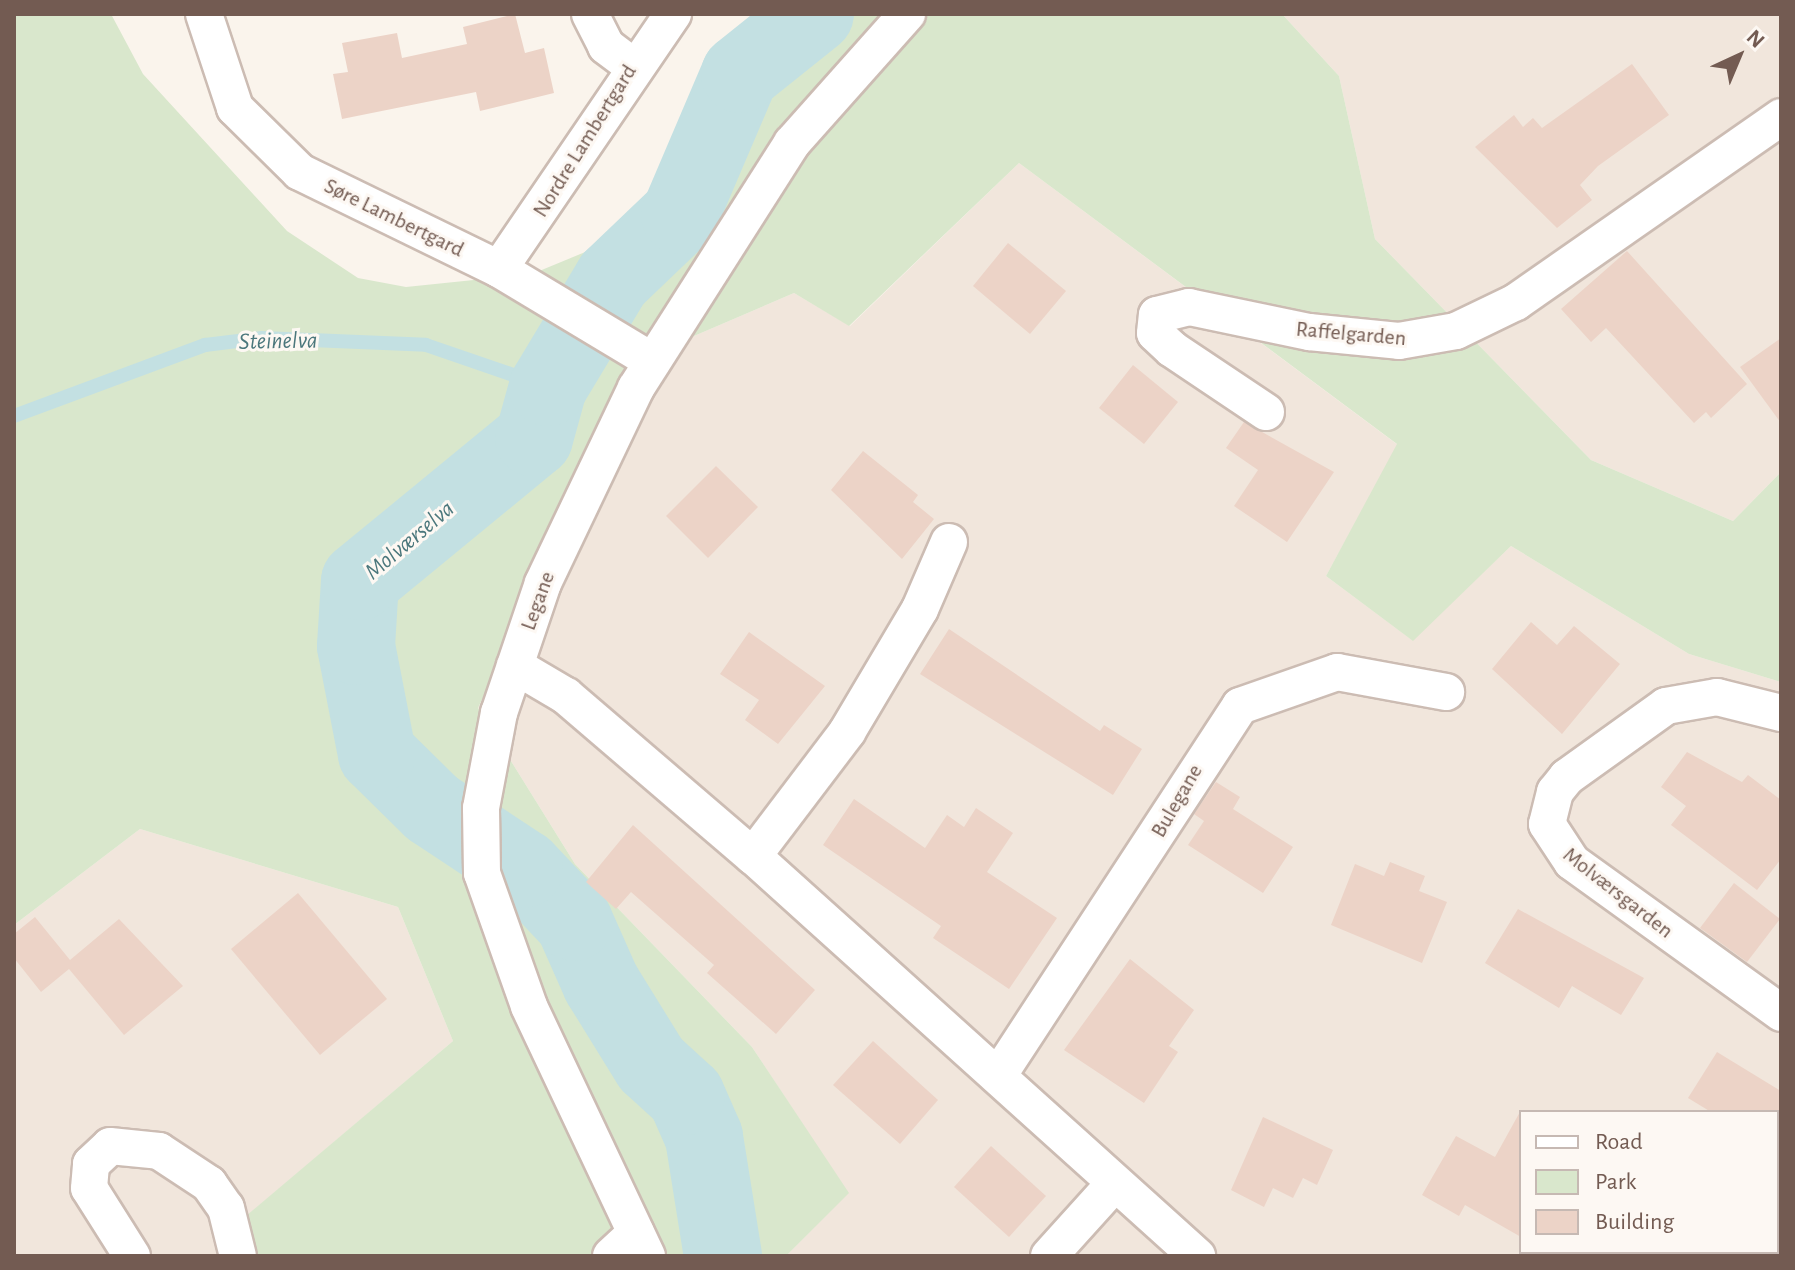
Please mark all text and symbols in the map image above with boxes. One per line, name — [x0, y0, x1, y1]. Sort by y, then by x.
north arrow — [1699, 16, 1779, 96]
text: N — [1743, 26, 1769, 52]
street label: Nordre Lambertgard — [527, 60, 643, 222]
street label: Søre Lambertgard — [320, 173, 468, 263]
street label: Raffelgarden — [1295, 316, 1407, 352]
water label: Steinelva — [238, 327, 318, 357]
water label: Molværselva — [359, 495, 461, 587]
street label: Legane — [515, 568, 561, 634]
street label: Bulegane — [1146, 760, 1208, 842]
street label: Molværsgarden — [1558, 842, 1678, 944]
legend — [1519, 1110, 1779, 1254]
text: Road — [1595, 1130, 1643, 1154]
text: Park — [1595, 1170, 1636, 1194]
text: Building — [1595, 1210, 1674, 1234]

